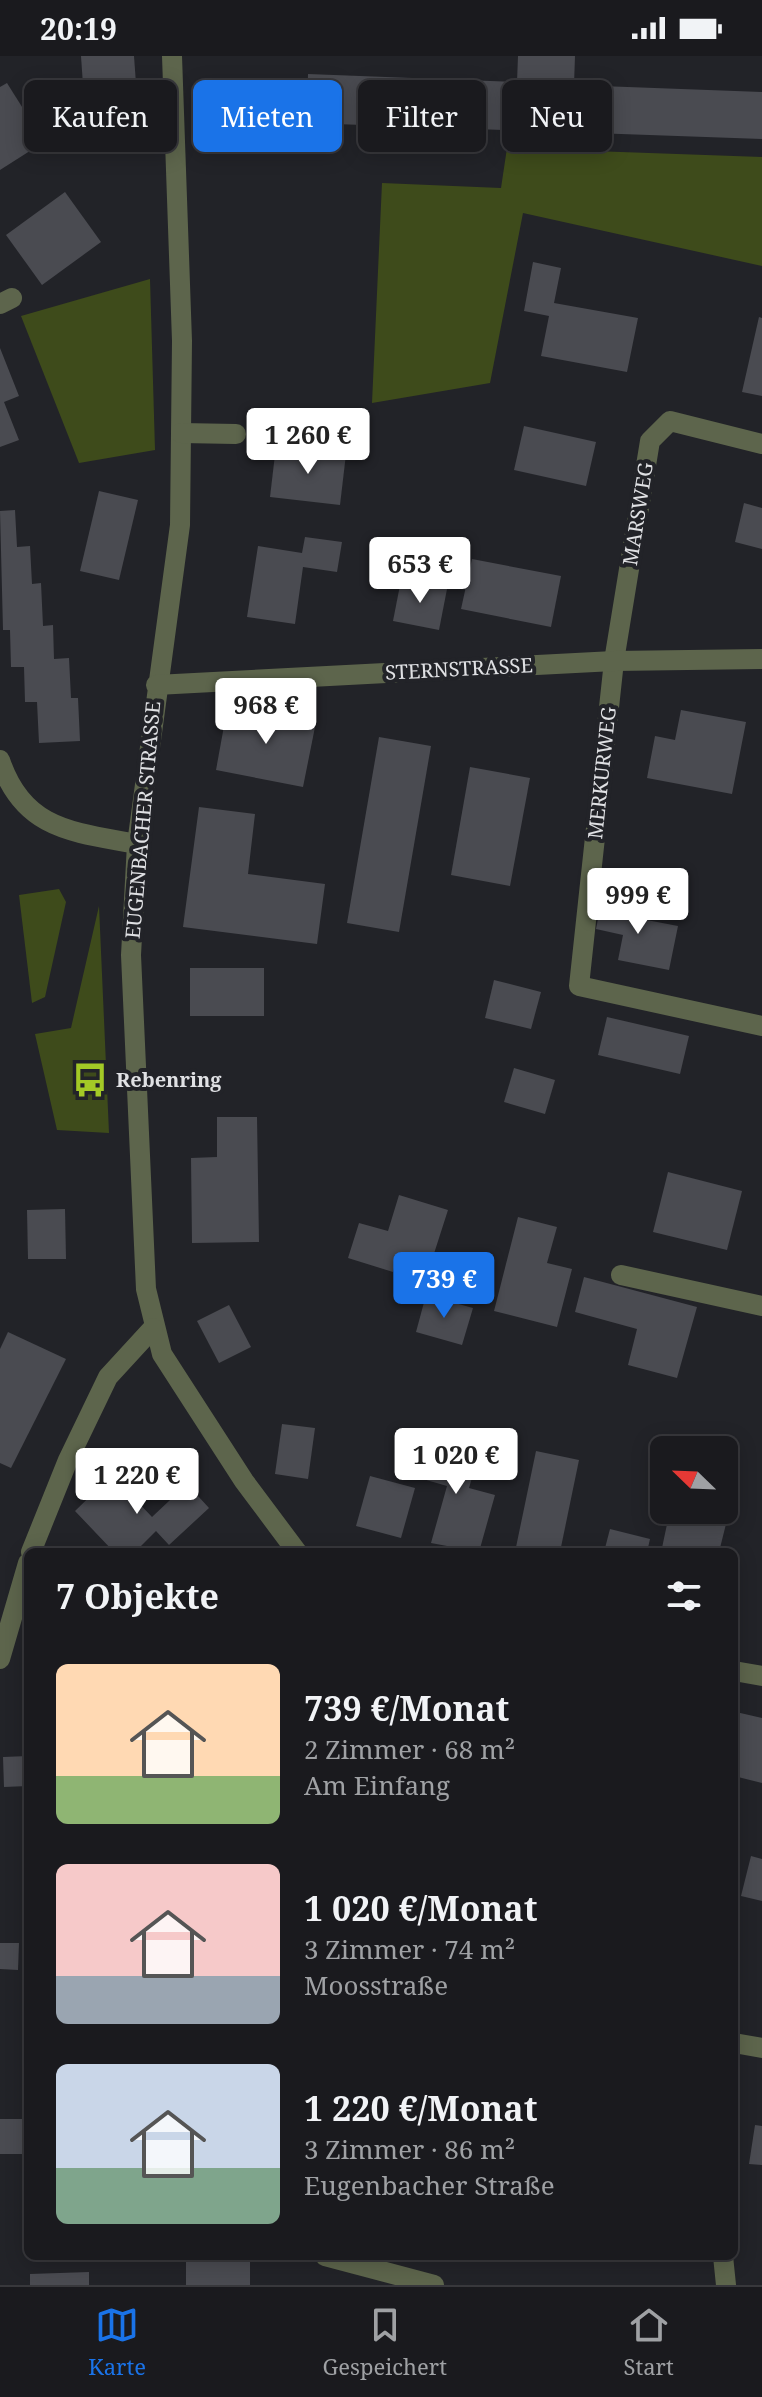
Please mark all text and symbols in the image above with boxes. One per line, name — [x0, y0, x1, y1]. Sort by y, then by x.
text: 20:19 — [40, 8, 117, 49]
chip: Kaufen — [24, 80, 177, 152]
chip: Mieten — [193, 80, 342, 152]
chip: Filter — [358, 80, 486, 152]
chip: Neu — [502, 80, 612, 152]
pin: 1 260 € — [234, 408, 382, 476]
text: 1 260 € — [265, 416, 351, 452]
street label: MARSWEG — [616, 460, 659, 567]
pin: 653 € — [364, 537, 476, 605]
text: 653 € — [387, 545, 453, 581]
street label: STERNSTRASSE — [384, 651, 533, 686]
pin: 968 € — [210, 678, 322, 746]
text: 968 € — [233, 686, 299, 722]
street label: EUGENBACHER STRASSE — [119, 700, 166, 940]
street label: MERKURWEG — [581, 705, 622, 840]
pin: 999 € — [582, 868, 694, 936]
text: 999 € — [605, 876, 671, 912]
bus stop icon: Rebenring — [71, 1061, 109, 1099]
place label: Rebenring — [116, 1066, 222, 1093]
pin: 739 € — [388, 1252, 500, 1320]
text: 739 € — [411, 1260, 477, 1296]
pin: 1 020 € — [382, 1428, 530, 1496]
text: 1 020 € — [413, 1436, 499, 1472]
north arrow — [650, 1436, 738, 1524]
map controls — [650, 1436, 738, 1524]
pin: 1 220 € — [63, 1448, 211, 1516]
text: 1 220 € — [94, 1456, 180, 1492]
text: 7 Objekte — [56, 1573, 219, 1619]
icon: filters — [662, 1574, 706, 1618]
text: 739 €/Monat — [304, 1685, 509, 1731]
icon: home — [120, 1696, 216, 1792]
text: 2 Zimmer · 68 m² — [304, 1731, 515, 1767]
text: Am Einfang — [304, 1767, 450, 1803]
text: 1 020 €/Monat — [304, 1885, 537, 1931]
icon: home — [120, 1896, 216, 1992]
text: 3 Zimmer · 74 m² — [304, 1931, 515, 1967]
text: Moosstraße — [304, 1967, 448, 2003]
text: 1 220 €/Monat — [304, 2085, 537, 2131]
icon: home — [120, 2096, 216, 2192]
text: 3 Zimmer · 86 m² — [304, 2131, 515, 2167]
text: Eugenbacher Straße — [304, 2167, 555, 2203]
tab: Karte — [88, 2303, 146, 2381]
tab: Gespeichert — [323, 2303, 447, 2381]
tab: Start — [623, 2303, 674, 2381]

